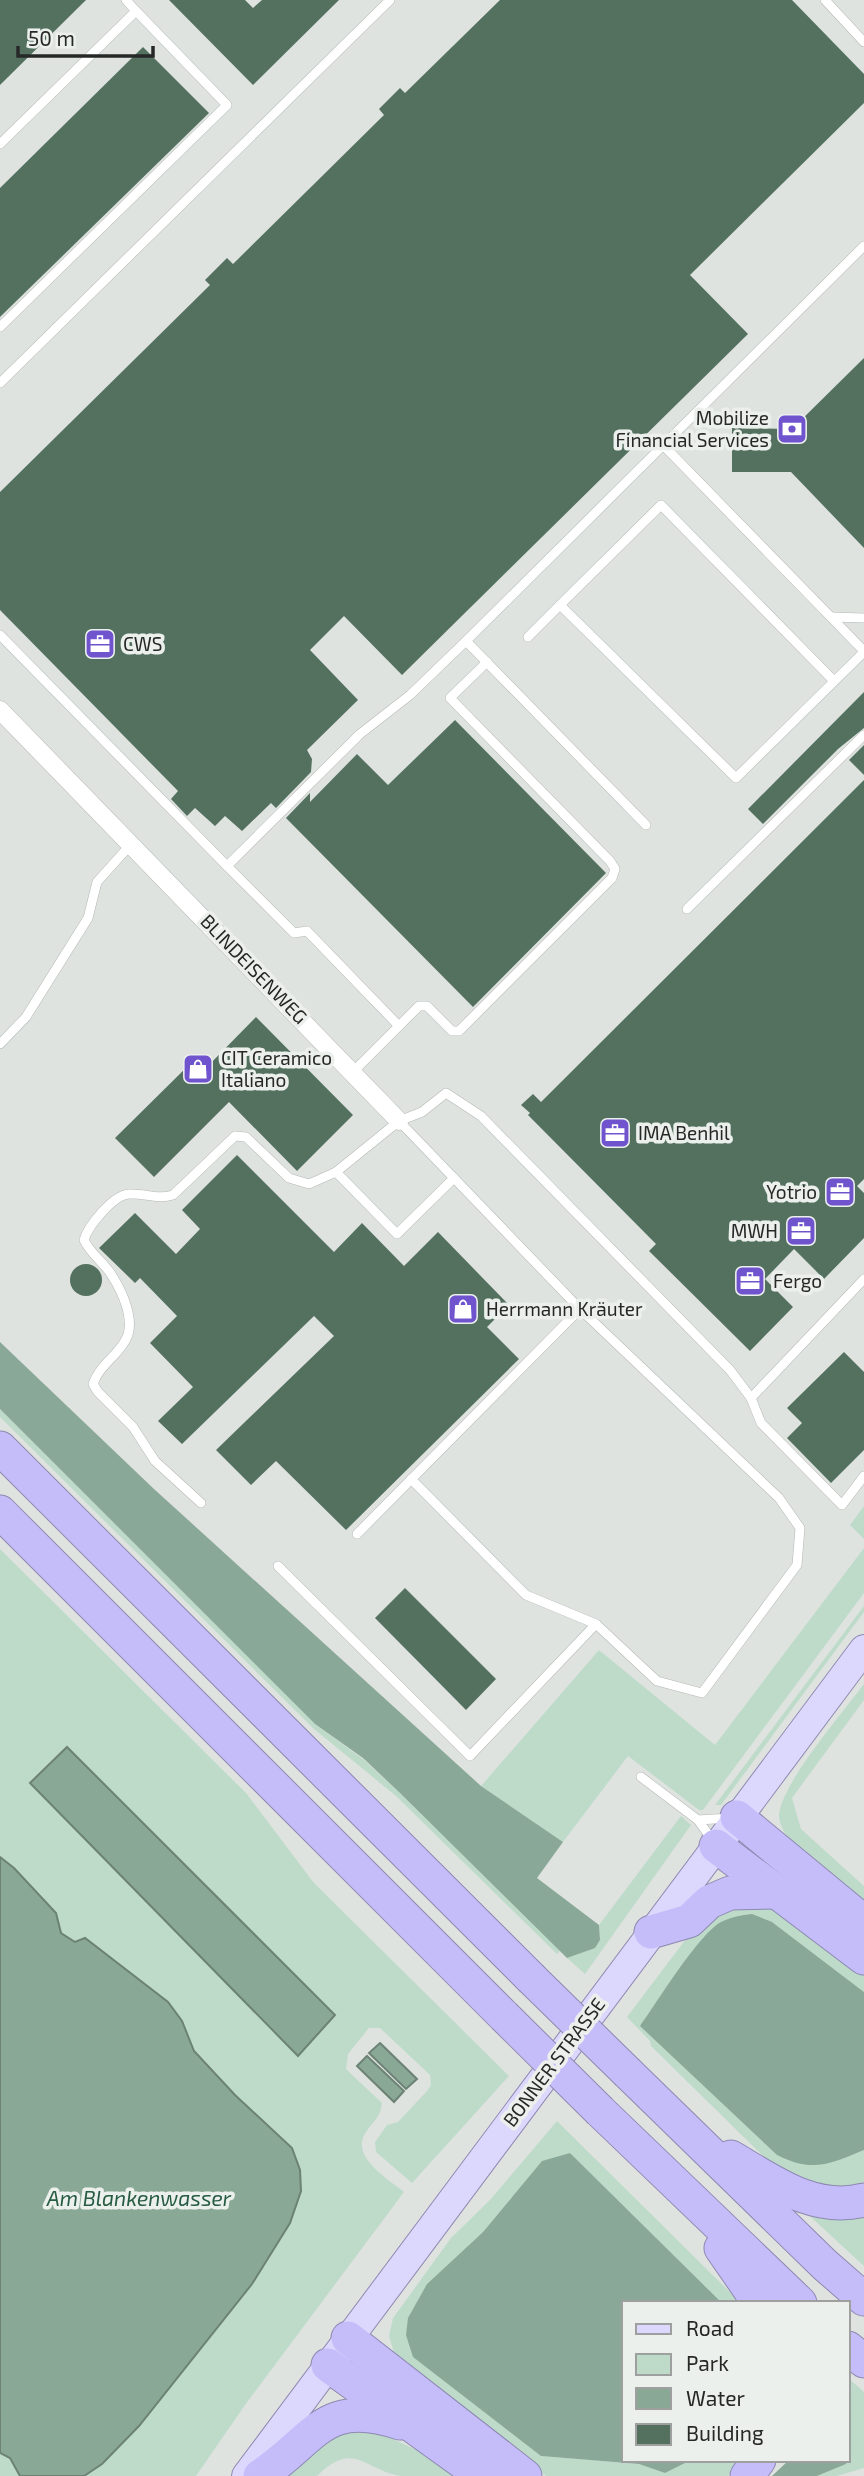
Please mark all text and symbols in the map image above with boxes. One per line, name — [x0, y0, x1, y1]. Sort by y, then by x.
scale bar — [18, 14, 152, 58]
text: 50 m — [28, 25, 75, 50]
place label: Mobilize Financial Services — [615, 406, 769, 451]
bank icon: Mobilize Financial Services — [775, 412, 809, 446]
office icon: CWS — [83, 627, 117, 661]
place label: CWS — [123, 632, 163, 655]
street label: BLINDEISENWEG — [196, 909, 312, 1028]
place label: CIT Ceramico Italiano — [221, 1046, 332, 1091]
shop icon: CIT Ceramico Italiano — [181, 1052, 215, 1086]
office icon: IMA Benhil — [598, 1116, 632, 1150]
place label: IMA Benhil — [638, 1121, 730, 1144]
office icon: Yotrio — [823, 1175, 857, 1209]
place label: Yotrio — [766, 1180, 817, 1203]
office icon: MWH — [784, 1214, 818, 1248]
place label: MWH — [731, 1219, 778, 1242]
office icon: Fergo — [733, 1264, 767, 1298]
place label: Fergo — [773, 1269, 822, 1292]
shop icon: Herrmann Kräuter — [446, 1292, 480, 1326]
place label: Herrmann Kräuter — [486, 1297, 643, 1320]
street label: BONNER STRASSE — [498, 1993, 609, 2131]
water label: Am Blankenwasser — [46, 2185, 232, 2210]
legend — [622, 2301, 850, 2462]
text: Road — [686, 2315, 734, 2340]
text: Park — [686, 2350, 729, 2375]
text: Water — [686, 2385, 745, 2410]
text: Building — [686, 2420, 764, 2445]

